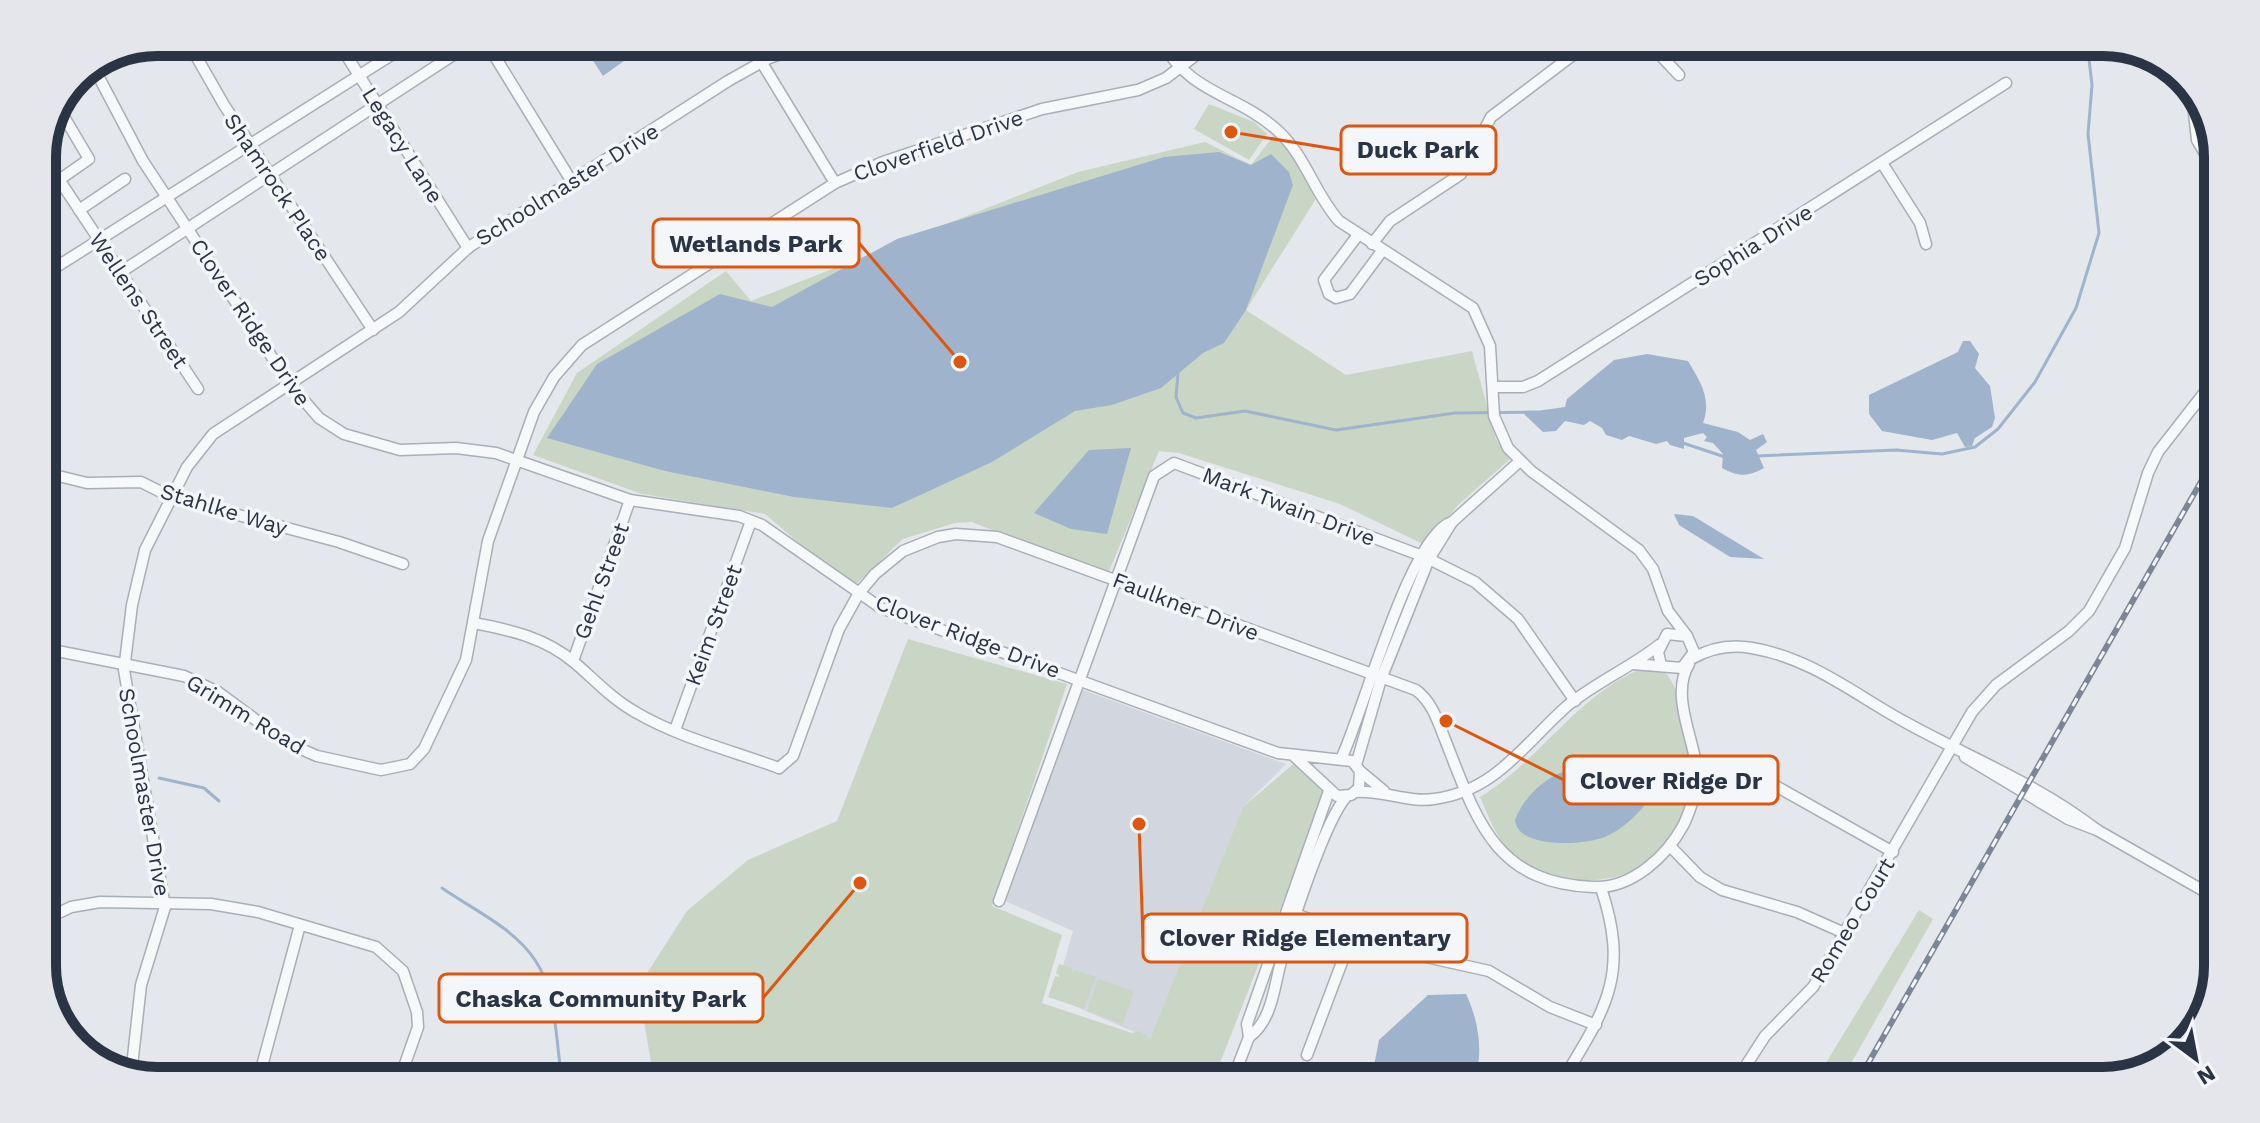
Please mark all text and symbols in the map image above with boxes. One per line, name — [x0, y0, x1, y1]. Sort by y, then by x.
street label: Legacy Lane — [357, 83, 448, 208]
street label: Cloverfield Drive — [850, 105, 1026, 186]
street label: Shamrock Place — [219, 109, 336, 266]
street label: Schoolmaster Drive — [471, 118, 663, 251]
callout: Duck Park — [1341, 126, 1496, 174]
text: Duck Park — [1357, 136, 1479, 164]
street label: Sophia Drive — [1690, 199, 1817, 292]
callout: Wetlands Park — [653, 219, 859, 267]
street label: Wellens Street — [84, 228, 193, 373]
text: Wetlands Park — [669, 230, 843, 258]
street label: Clover Ridge Drive — [185, 234, 316, 410]
street label: Mark Twain Drive — [1199, 462, 1379, 551]
street label: Stahlke Way — [157, 478, 291, 541]
street label: Gehl Street — [569, 520, 634, 643]
street label: Keim Street — [680, 561, 747, 689]
street label: Faulkner Drive — [1109, 567, 1262, 646]
street label: Clover Ridge Drive — [872, 590, 1064, 683]
street label: Grimm Road — [182, 669, 310, 760]
street label: Schoolmaster Drive — [114, 686, 175, 898]
callout: Clover Ridge Dr — [1564, 756, 1778, 804]
text: Clover Ridge Dr — [1580, 767, 1763, 795]
street label: Romeo Court — [1805, 853, 1900, 987]
callout: Clover Ridge Elementary — [1143, 914, 1467, 962]
text: Clover Ridge Elementary — [1159, 924, 1451, 952]
callout: Chaska Community Park — [439, 974, 763, 1022]
text: Chaska Community Park — [455, 985, 747, 1013]
north arrow — [2156, 1019, 2236, 1099]
text: N — [2193, 1061, 2220, 1090]

